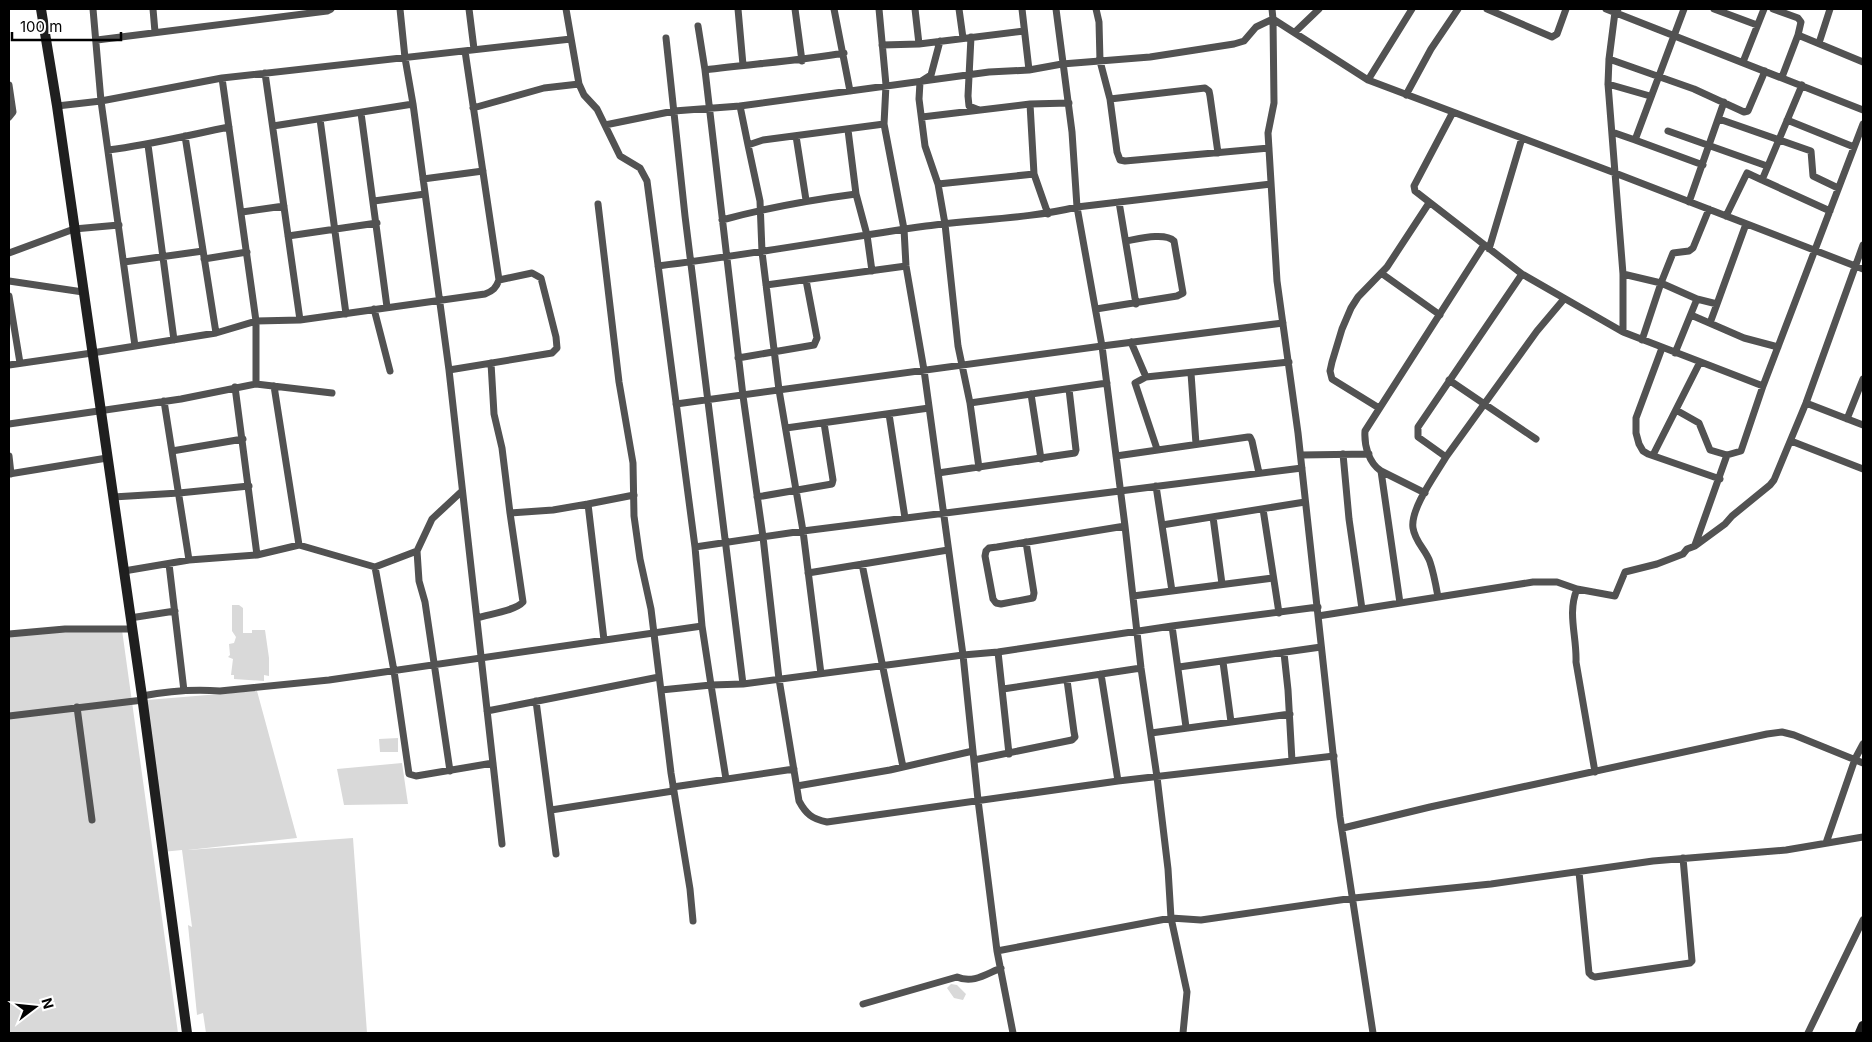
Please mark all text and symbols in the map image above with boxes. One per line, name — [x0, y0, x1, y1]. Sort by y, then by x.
scale bar — [12, 10, 121, 42]
text: 100 m — [20, 17, 62, 36]
north arrow — [10, 982, 60, 1032]
text: N — [38, 996, 58, 1011]

